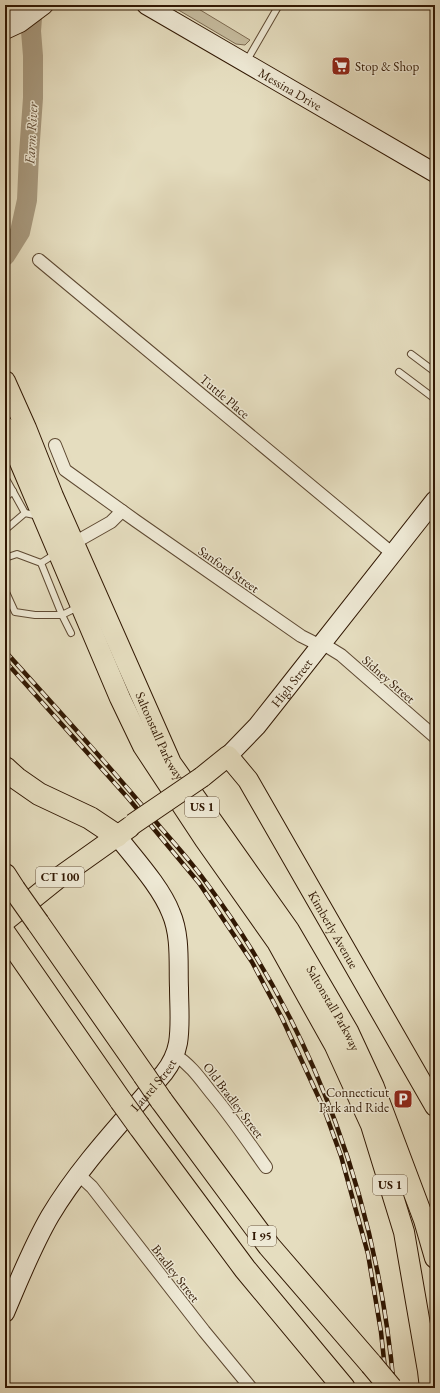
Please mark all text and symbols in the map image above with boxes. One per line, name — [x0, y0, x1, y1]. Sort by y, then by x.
supermarket icon: Stop & Shop — [330, 55, 352, 77]
place label: Stop & Shop — [355, 58, 420, 75]
street label: Messina Drive — [255, 64, 325, 114]
water label: Farm River — [20, 101, 42, 165]
street label: Tuttle Place — [196, 371, 253, 422]
street label: Sanford Street — [195, 542, 262, 597]
street label: Sidney Street — [359, 652, 419, 707]
street label: High Street — [267, 655, 316, 711]
street label: Saltonstall Parkway — [131, 689, 188, 783]
road number: US 1 — [185, 797, 219, 817]
road number: CT 100 — [36, 867, 84, 887]
street label: Kimberly Avenue — [304, 888, 362, 972]
street label: Saltonstall Parkway — [302, 962, 364, 1054]
street label: Laurel Street — [127, 1056, 180, 1115]
street label: Old Bradley Street — [199, 1059, 268, 1142]
place label: Connecticut Park and Ride — [319, 1084, 389, 1116]
parking icon: Connecticut Park and Ride — [392, 1088, 414, 1110]
road number: US 1 — [373, 1175, 407, 1195]
road number: I 95 — [248, 1226, 276, 1246]
street label: Bradley Street — [148, 1241, 203, 1306]

